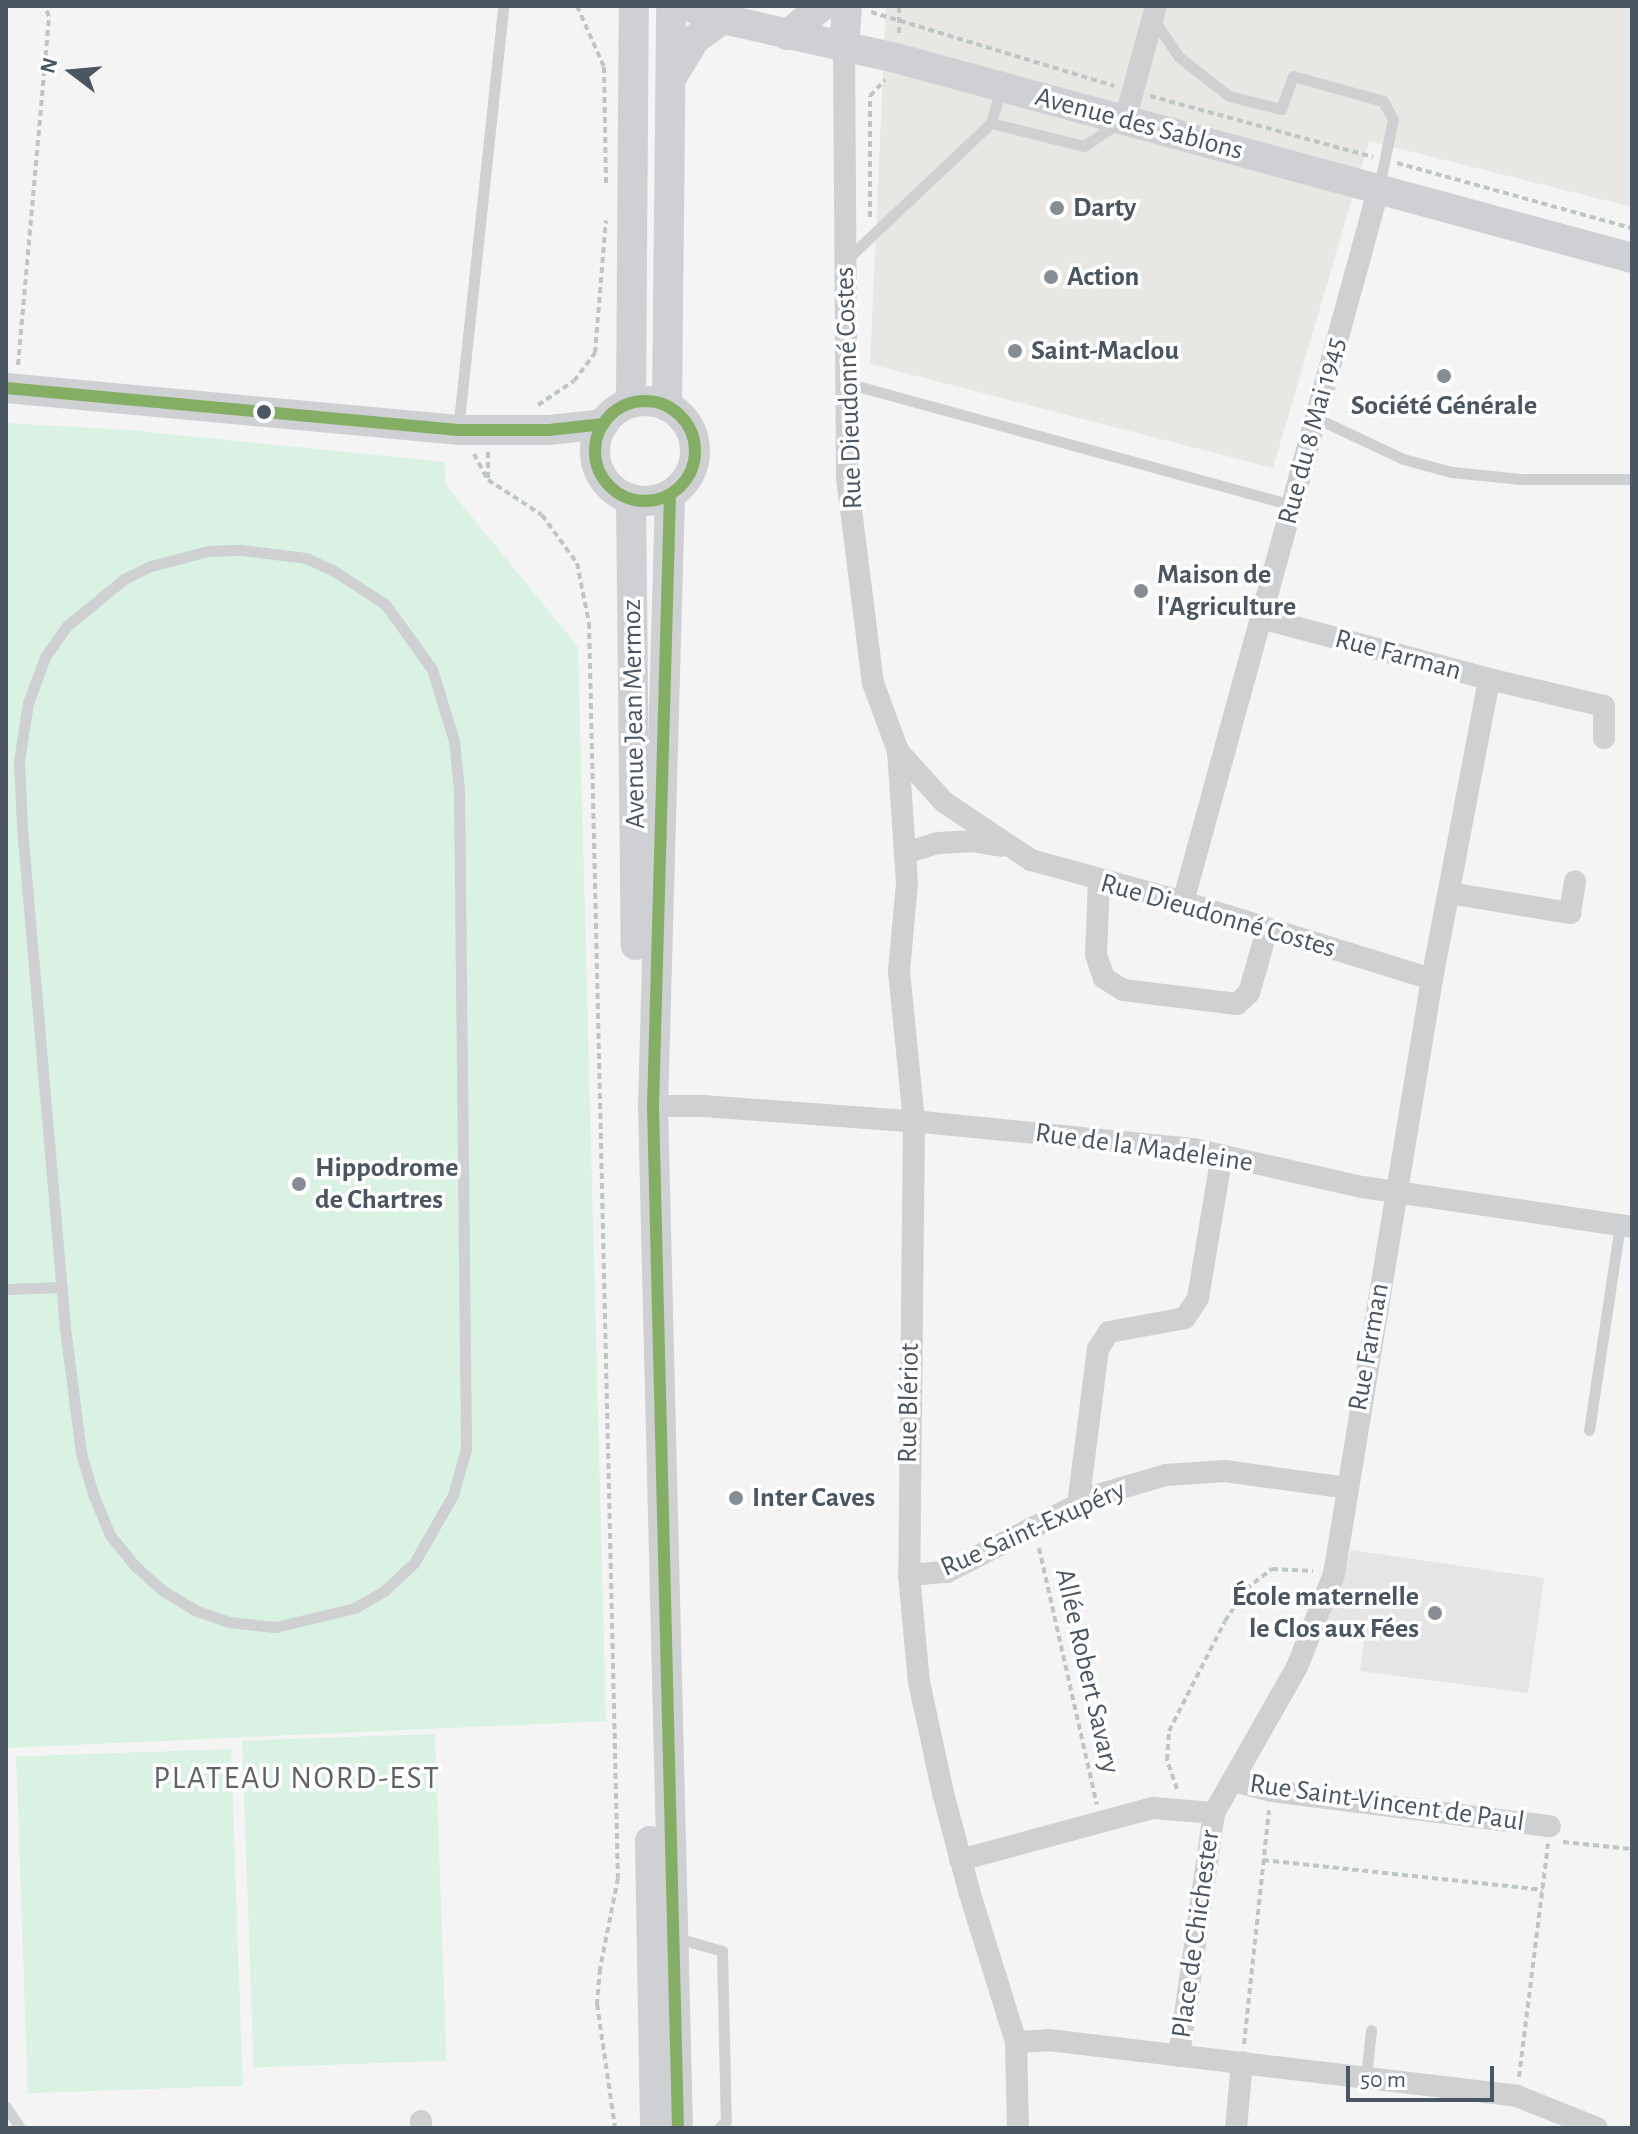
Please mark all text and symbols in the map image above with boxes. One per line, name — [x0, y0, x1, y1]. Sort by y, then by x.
north arrow — [32, 32, 112, 112]
text: N — [36, 55, 62, 76]
street label: Avenue des Sablons — [1031, 80, 1247, 168]
place label: Darty — [1073, 191, 1136, 225]
marker: Darty — [1048, 199, 1066, 217]
place label: Action — [1067, 260, 1139, 294]
street label: Rue Dieudonné Costes — [828, 266, 870, 510]
marker: Action — [1042, 268, 1060, 286]
place label: Saint-Maclou — [1031, 334, 1179, 368]
street label: Rue du 8 Mai 1945 — [1271, 334, 1353, 528]
marker: Saint-Maclou — [1006, 342, 1024, 360]
marker: Société Générale — [1435, 367, 1453, 385]
place label: Société Générale — [1351, 389, 1537, 423]
unlabelled marker — [256, 404, 272, 420]
place label: Maison de l'Agriculture — [1157, 558, 1296, 624]
marker: Maison de l'Agriculture — [1132, 582, 1150, 600]
street label: Avenue Jean Mermoz — [615, 599, 653, 829]
street label: Rue Farman — [1331, 622, 1465, 688]
street label: Rue Dieudonné Costes — [1097, 866, 1339, 966]
street label: Rue de la Madeleine — [1033, 1116, 1255, 1180]
place label: Hippodrome de Chartres — [315, 1151, 458, 1217]
marker: Hippodrome de Chartres — [290, 1175, 308, 1193]
street label: Rue Farman — [1341, 1280, 1397, 1414]
street label: Rue Blériot — [891, 1343, 927, 1463]
street label: Rue Saint-Exupéry — [936, 1473, 1130, 1585]
place label: Inter Caves — [752, 1481, 875, 1515]
marker: Inter Caves — [727, 1489, 745, 1507]
street label: Allée Robert Savary — [1047, 1565, 1127, 1777]
place label: École maternelle le Clos aux Fées — [1232, 1580, 1419, 1646]
marker: École maternelle le Clos aux Fées — [1426, 1604, 1444, 1622]
district label: PLATEAU NORD-EST — [153, 1759, 441, 1797]
street label: Rue Saint-Vincent de Paul — [1247, 1767, 1527, 1839]
street label: Place de Chichester — [1165, 1828, 1227, 2040]
scale bar — [1350, 2050, 1498, 2100]
text: 50 m — [1360, 2068, 1406, 2092]

